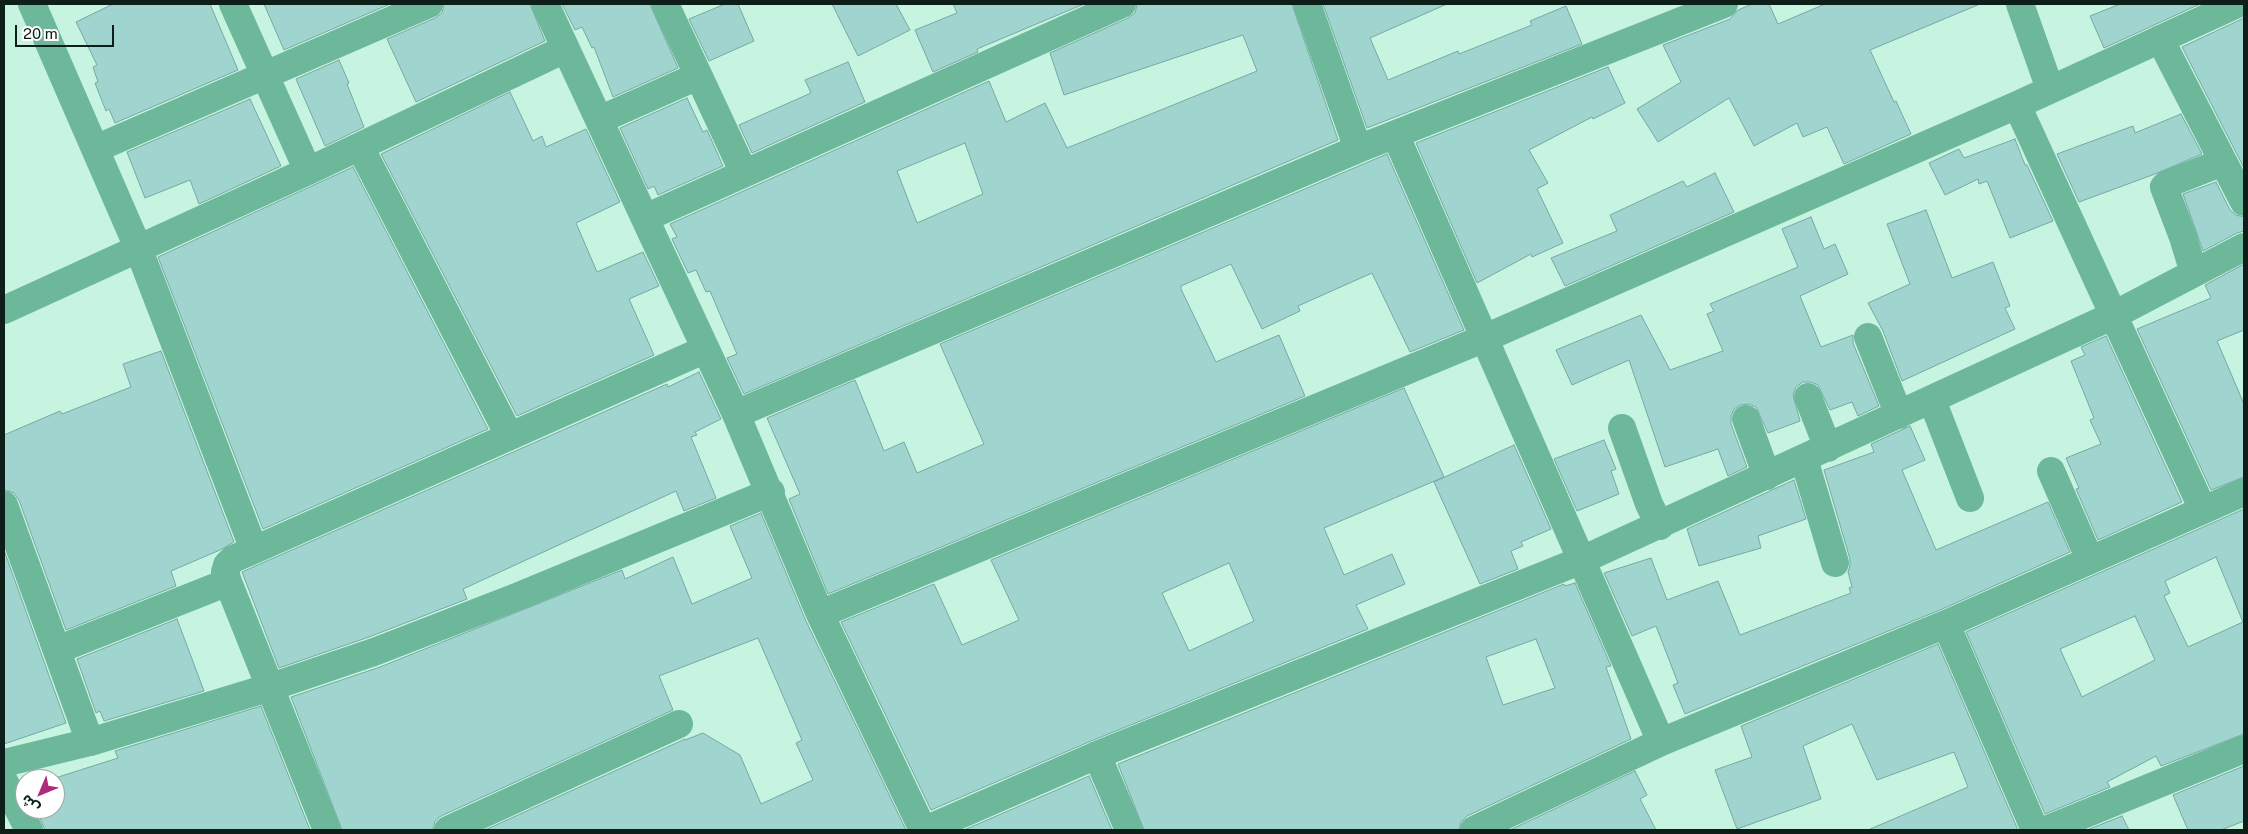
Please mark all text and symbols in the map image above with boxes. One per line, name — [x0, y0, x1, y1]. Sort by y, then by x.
scale bar — [18, 15, 116, 47]
text: 20 m — [23, 25, 58, 42]
north arrow — [15, 769, 65, 819]
text: ش — [18, 791, 43, 816]

